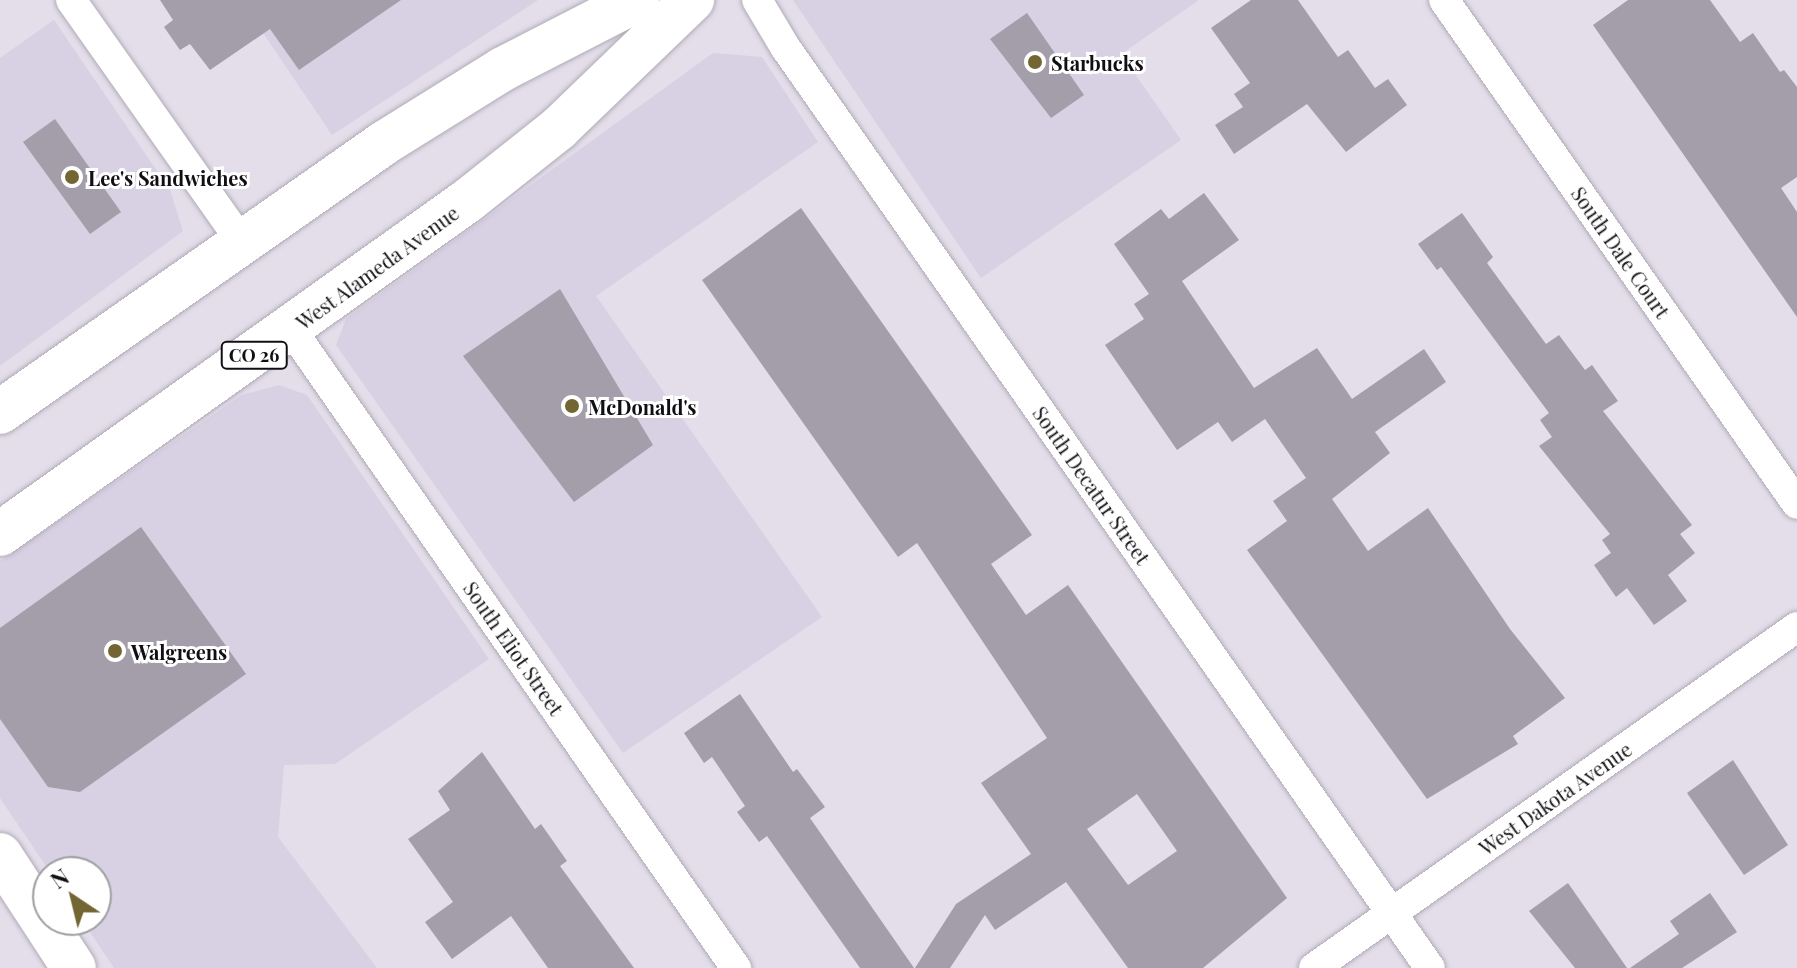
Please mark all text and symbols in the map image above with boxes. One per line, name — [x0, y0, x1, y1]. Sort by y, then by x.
place label: Starbucks — [1051, 50, 1144, 74]
marker: Starbucks — [1026, 53, 1044, 71]
place label: Lee's Sandwiches — [88, 165, 248, 189]
marker: Lee's Sandwiches — [63, 168, 81, 186]
street label: South Dale Court — [1567, 182, 1675, 322]
street label: West Alameda Avenue — [290, 200, 464, 334]
road number: CO 26 — [220, 341, 288, 369]
place label: McDonald's — [588, 394, 697, 418]
marker: McDonald's — [563, 397, 581, 415]
street label: South Decatur Street — [1028, 401, 1156, 569]
street label: South Eliot Street — [459, 577, 569, 719]
place label: Walgreens — [131, 639, 227, 663]
marker: Walgreens — [106, 642, 124, 660]
street label: West Dakota Avenue — [1474, 736, 1636, 860]
north arrow — [32, 856, 112, 936]
text: N — [44, 861, 74, 895]

